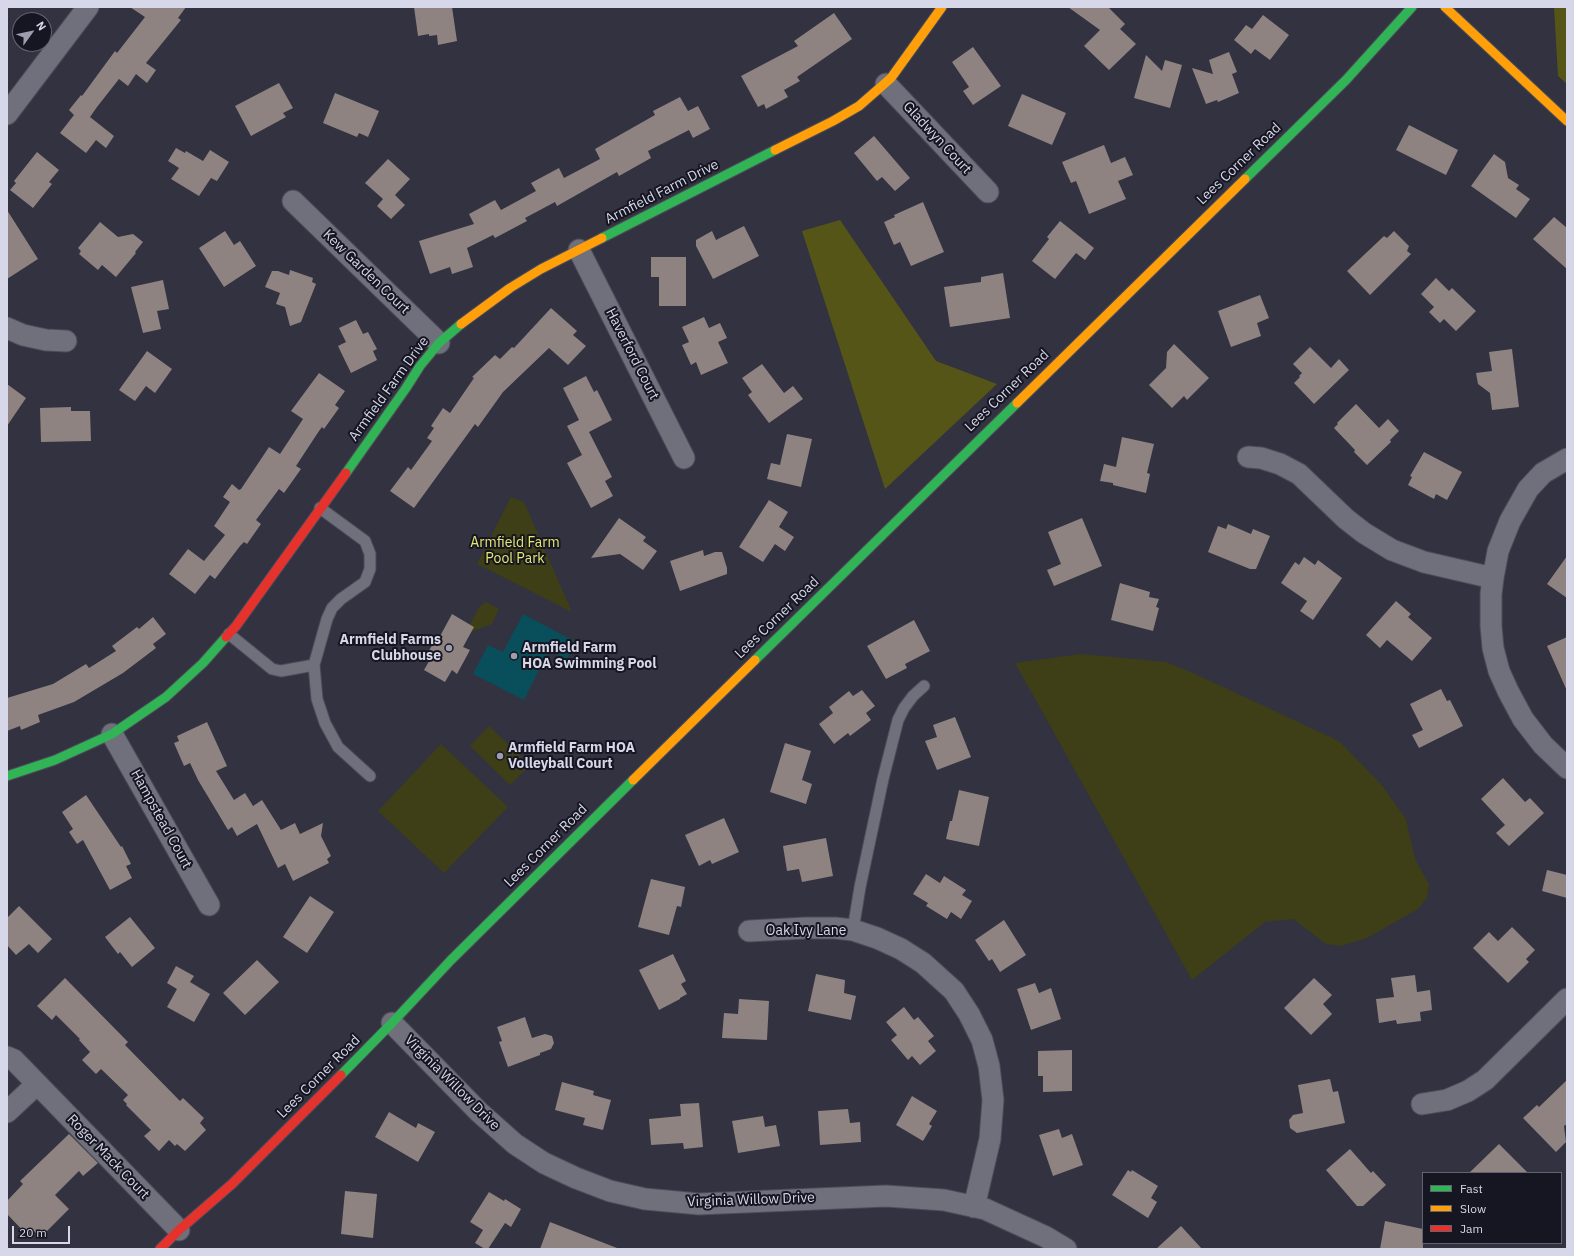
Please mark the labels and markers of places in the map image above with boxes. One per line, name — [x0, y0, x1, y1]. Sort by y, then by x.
place label: Armfield Farms Clubhouse — [339, 632, 441, 664]
place label: Armfield Farm HOA Swimming Pool — [522, 640, 656, 672]
marker: Armfield Farms Clubhouse — [444, 643, 454, 653]
marker: Armfield Farm HOA Swimming Pool — [509, 651, 519, 661]
place label: Armfield Farm HOA Volleyball Court — [508, 740, 635, 772]
marker: Armfield Farm HOA Volleyball Court — [495, 751, 505, 761]

